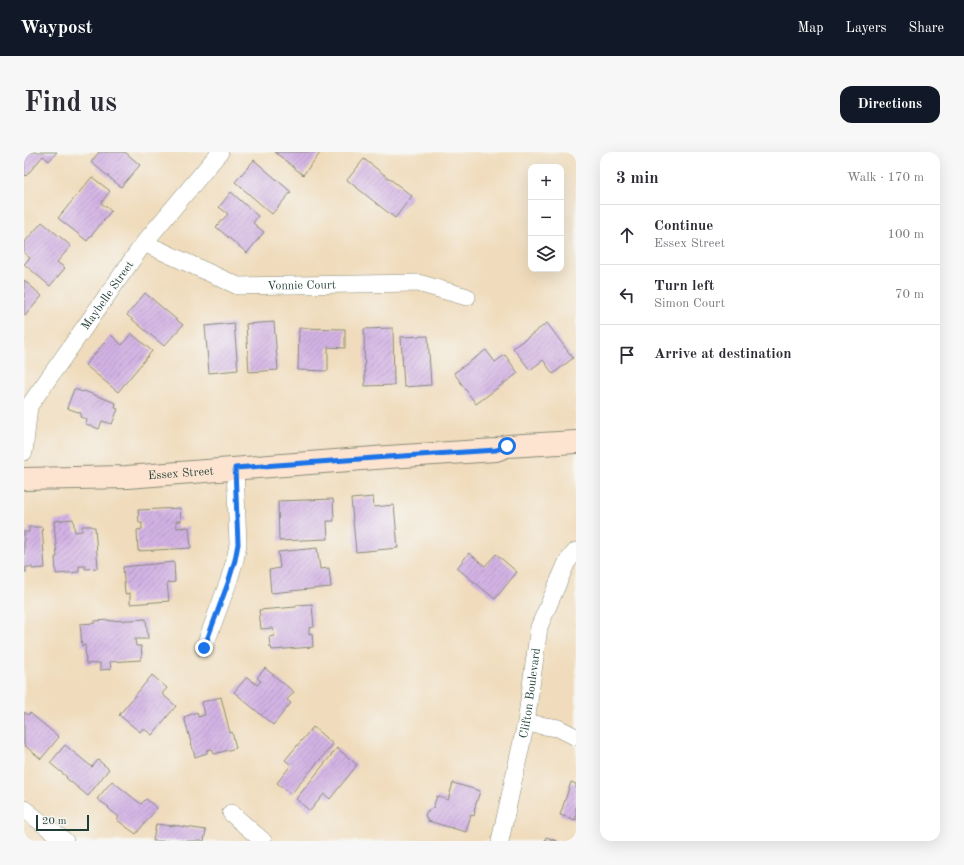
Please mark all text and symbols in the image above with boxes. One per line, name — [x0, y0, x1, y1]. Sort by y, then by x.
text: Waypost — [20, 19, 93, 38]
text: Map — [798, 21, 824, 35]
text: Layers — [846, 21, 887, 35]
text: Share — [909, 21, 944, 35]
button: Directions — [840, 86, 940, 123]
text: Find us — [24, 90, 117, 118]
map controls — [528, 164, 564, 272]
button: + — [528, 164, 564, 200]
text: 3 min — [616, 170, 659, 187]
text: Walk · 170 m — [847, 171, 924, 184]
button: − — [528, 200, 564, 236]
text: Continue — [654, 219, 713, 234]
icon: ahead — [616, 224, 638, 246]
text: 100 m — [887, 228, 924, 241]
button: layers — [528, 236, 564, 272]
text: Essex Street — [654, 237, 725, 250]
street label: Maybelle Street — [80, 259, 136, 332]
street label: Vonnie Court — [267, 279, 336, 293]
text: Turn left — [654, 279, 714, 294]
icon: left — [616, 284, 638, 306]
text: 70 m — [895, 288, 924, 301]
text: Simon Court — [654, 297, 725, 310]
icon: arrive — [616, 344, 638, 366]
text: Arrive at destination — [654, 347, 792, 362]
route start — [498, 437, 516, 455]
street label: Essex Street — [148, 465, 214, 482]
route end — [195, 639, 213, 657]
street label: Clifton Boulevard — [518, 647, 543, 740]
scale bar — [36, 813, 89, 832]
text: 20 m — [42, 816, 67, 827]

